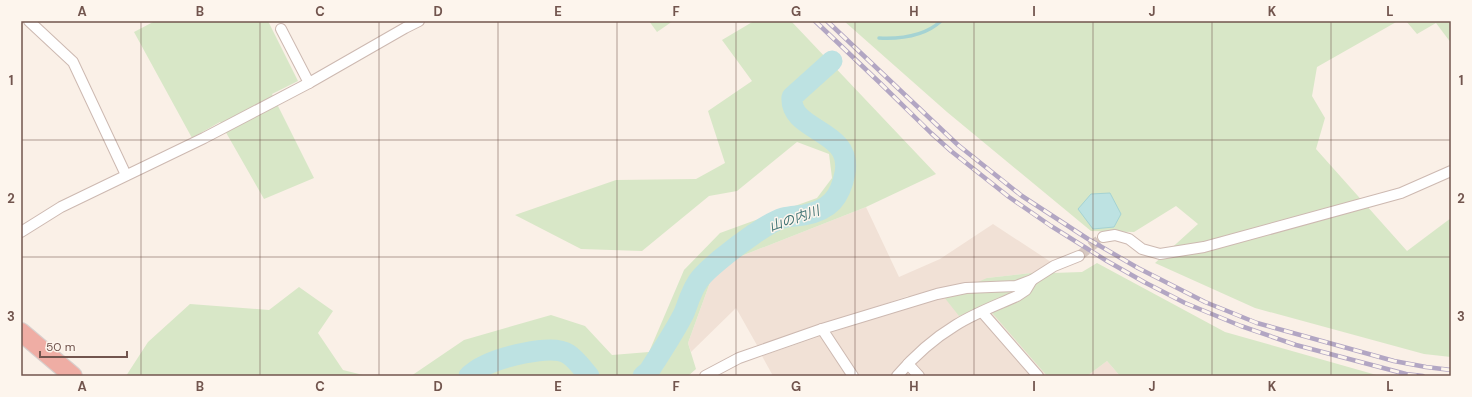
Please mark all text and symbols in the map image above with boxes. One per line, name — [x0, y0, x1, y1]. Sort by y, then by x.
text: A — [77, 3, 87, 20]
text: B — [196, 3, 204, 20]
text: C — [315, 3, 325, 20]
text: D — [433, 3, 443, 20]
text: E — [554, 3, 562, 20]
text: F — [672, 3, 680, 20]
text: G — [791, 3, 801, 20]
text: H — [909, 3, 919, 20]
text: I — [1032, 3, 1036, 20]
text: J — [1148, 3, 1156, 20]
text: K — [1268, 3, 1277, 20]
text: L — [1386, 3, 1394, 20]
text: 1 — [9, 72, 13, 89]
text: 1 — [1459, 72, 1463, 89]
text: 2 — [7, 190, 15, 207]
text: 2 — [1457, 190, 1465, 207]
water label: 山の内川 — [767, 201, 823, 235]
text: 3 — [7, 308, 15, 325]
text: 3 — [1457, 308, 1465, 325]
scale bar — [40, 333, 127, 359]
text: 50 m — [46, 339, 75, 355]
text: A — [77, 378, 87, 395]
text: B — [196, 378, 204, 395]
text: C — [315, 378, 325, 395]
text: D — [433, 378, 443, 395]
text: E — [554, 378, 562, 395]
text: F — [672, 378, 680, 395]
text: G — [791, 378, 801, 395]
text: H — [909, 378, 919, 395]
text: I — [1032, 378, 1036, 395]
text: J — [1148, 378, 1156, 395]
text: K — [1268, 378, 1277, 395]
text: L — [1386, 378, 1394, 395]

